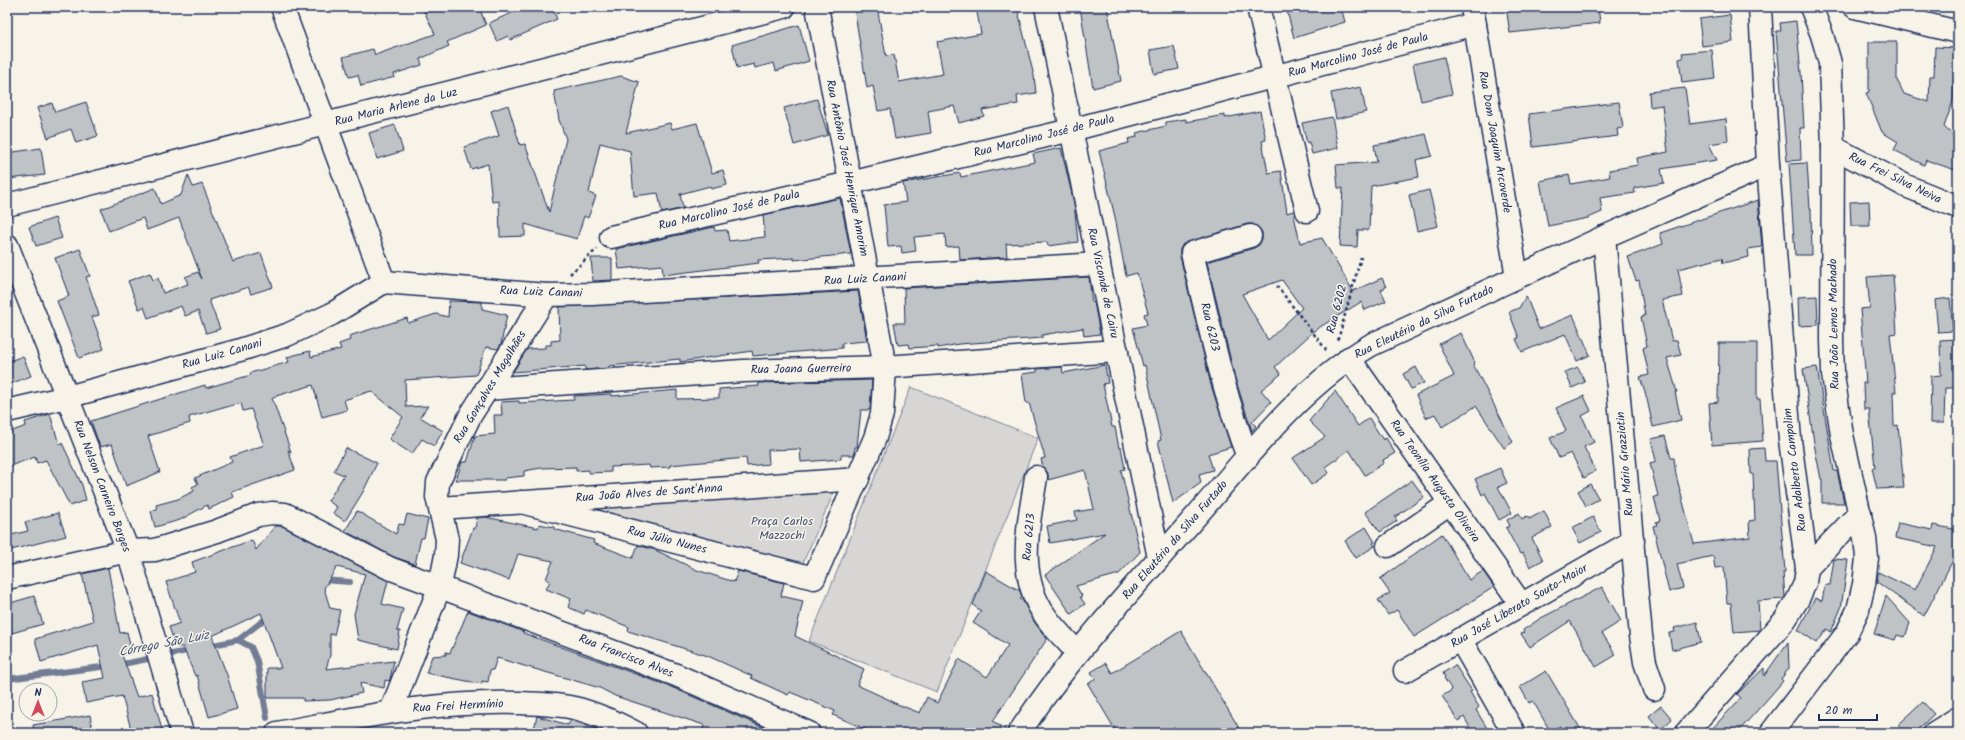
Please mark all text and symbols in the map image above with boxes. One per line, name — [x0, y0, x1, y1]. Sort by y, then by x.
street label: Rua Marcolino José de Paula — [1286, 27, 1431, 83]
street label: Rua Dom Joaquim Arcoverde — [1473, 69, 1517, 215]
street label: Rua Antônio José Henrique Amorim — [821, 78, 874, 258]
street label: Rua Maria Arlene da Luz — [333, 83, 459, 131]
street label: Rua Marcolino José de Paula — [972, 109, 1117, 163]
street label: Rua Frei Silva Neiva — [1845, 147, 1945, 209]
street label: Rua Marcolino José de Paula — [657, 184, 802, 236]
street label: Rua Visconde de Cairu — [1082, 226, 1124, 340]
street label: Rua João Lemos Machado — [1823, 258, 1845, 390]
street label: Rua Luiz Canani — [823, 267, 908, 291]
street label: Rua Eleutério da Silva Furtado — [1351, 280, 1497, 364]
street label: Rua Luiz Canani — [499, 281, 584, 303]
street label: Rua 6202 — [1321, 282, 1353, 336]
street label: Rua 6203 — [1195, 301, 1225, 354]
street label: Rua Gonçalves Magalhães — [449, 327, 531, 447]
street label: Rua Luiz Canani — [180, 333, 265, 375]
street label: Rua Joana Guerreiro — [750, 359, 852, 379]
street label: Rua Adalberto Campolim — [1778, 407, 1812, 533]
street label: Rua Mário Grazziotin — [1611, 411, 1639, 517]
street label: Rua Teonília Augusta Oliveira — [1385, 415, 1485, 547]
street label: Rua Nelson Carneiro Borges — [68, 417, 136, 555]
street label: Rua Eleutério da Silva Furtado — [1118, 476, 1232, 604]
street label: Rua João Alves de Sant'Anna — [575, 478, 724, 508]
park label: Praça Carlos Mazzochi — [751, 512, 813, 545]
street label: Rua 6213 — [1017, 512, 1041, 561]
street label: Rua Júlio Nunes — [625, 521, 709, 559]
street label: Rua José Liberato Souto-Maior — [1447, 558, 1592, 653]
water label: Córrego São Luiz — [117, 625, 212, 663]
street label: Rua Francisco Alves — [576, 629, 676, 683]
north arrow — [18, 682, 58, 722]
text: N — [35, 684, 42, 702]
street label: Rua Frei Hermínio — [412, 694, 504, 718]
scale bar — [1819, 696, 1877, 722]
text: 20 m — [1825, 701, 1853, 720]

